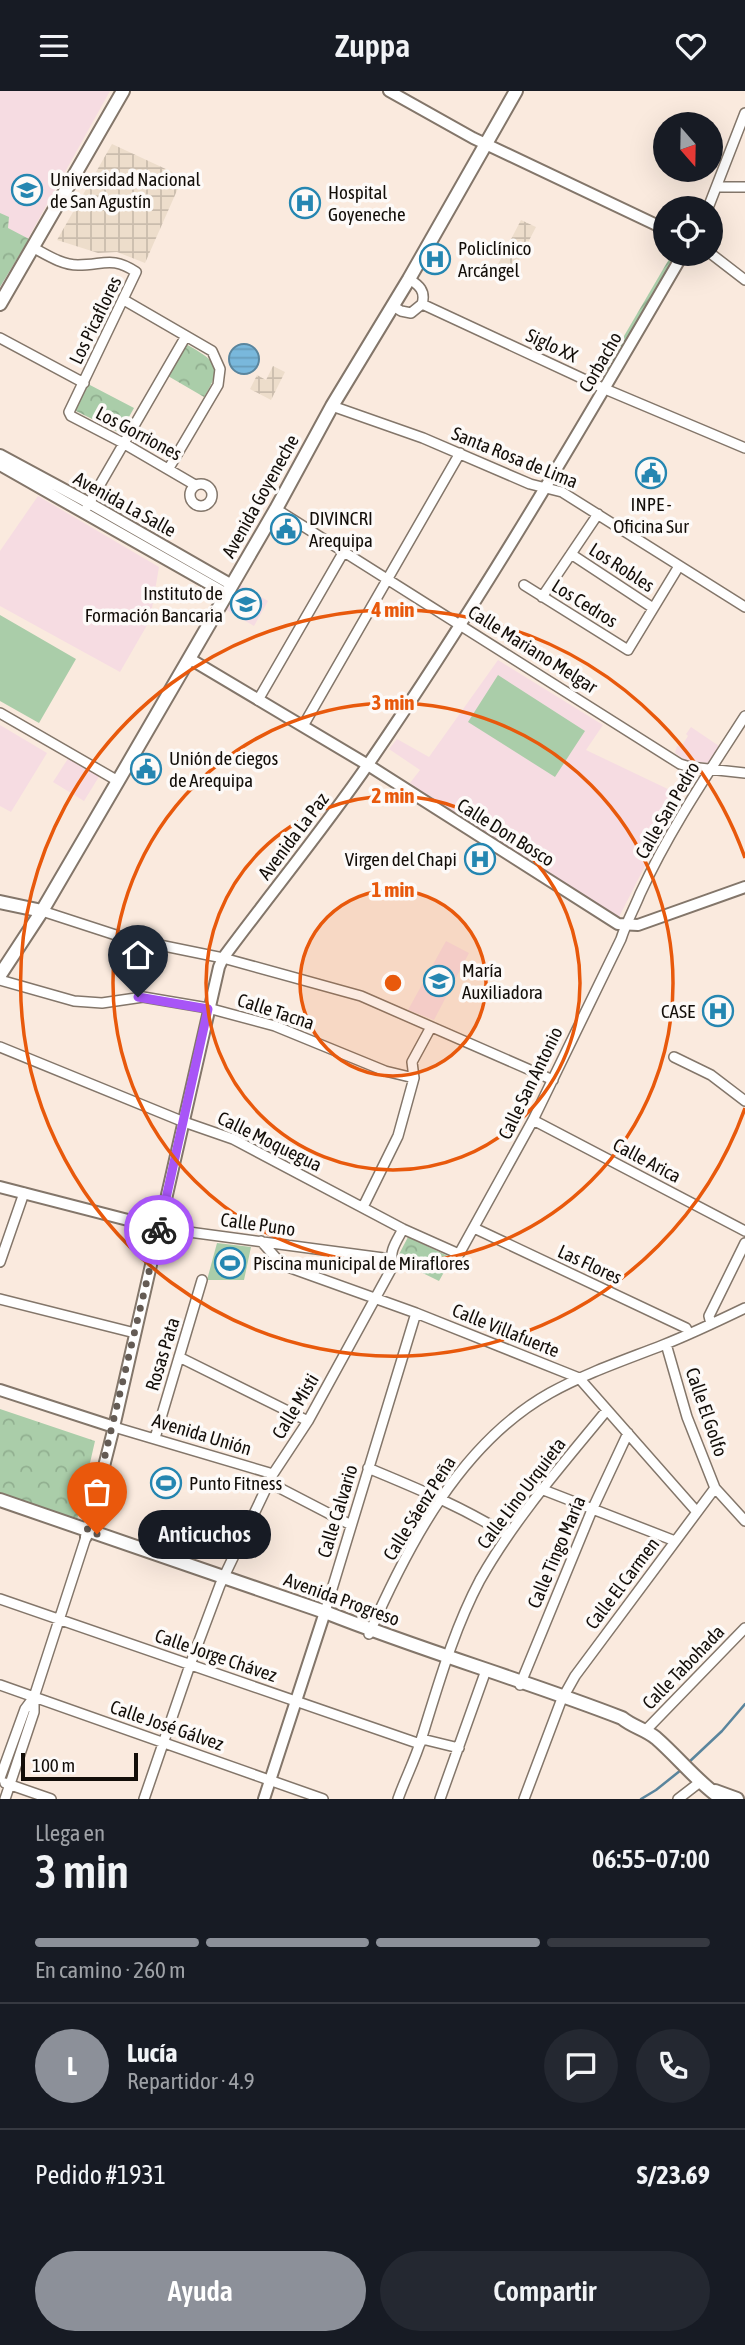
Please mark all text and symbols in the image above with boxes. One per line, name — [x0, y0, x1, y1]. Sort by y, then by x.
icon: menu — [35, 27, 73, 65]
text: Zuppa — [335, 27, 410, 64]
icon: heart — [672, 27, 710, 65]
north arrow — [653, 112, 723, 182]
map controls — [653, 112, 723, 266]
place label: Universidad Nacional de San Agustín — [50, 168, 201, 212]
school or university icon: Universidad Nacional de San Agustín — [10, 173, 44, 207]
place label: Hospital Goyeneche — [328, 181, 406, 225]
hospital icon: Hospital Goyeneche — [288, 186, 322, 220]
button: locate — [653, 196, 723, 266]
place label: Policlínico Arcángel — [458, 237, 532, 281]
hospital icon: Policlínico Arcángel — [418, 242, 452, 276]
street label: Los Picaflores — [64, 272, 126, 367]
street label: Siglo XX — [523, 324, 582, 367]
street label: Corbacho — [574, 328, 626, 396]
street label: Los Gorriones — [92, 401, 186, 465]
street label: Santa Rosa de Lima — [449, 422, 581, 492]
street label: Avenida Goyeneche — [217, 431, 303, 561]
public building icon: INPE - Oficina Sur — [634, 456, 668, 490]
street label: Avenida La Salle — [70, 467, 180, 541]
place label: INPE - Oficina Sur — [613, 493, 689, 537]
place label: DIVINCRI Arequipa — [309, 507, 373, 551]
public building icon: DIVINCRI Arequipa — [269, 512, 303, 546]
street label: Los Robles — [585, 538, 659, 596]
street label: Los Cedros — [548, 574, 622, 632]
place label: Instituto de Formación Bancaria — [85, 582, 223, 626]
school or university icon: Instituto de Formación Bancaria — [229, 587, 263, 621]
text: 4 min — [371, 597, 414, 621]
street label: Calle Mariano Melgar — [464, 600, 602, 698]
text: 3 min — [372, 690, 414, 714]
place label: Unión de ciegos de Arequipa — [169, 747, 279, 791]
public building icon: Unión de ciegos de Arequipa — [129, 752, 163, 786]
street label: Calle San Pedro — [630, 758, 704, 862]
text: 2 min — [372, 783, 414, 807]
street label: Avenida La Paz — [253, 788, 333, 884]
street label: Calle Don Bosco — [453, 793, 559, 871]
hospital icon: Virgen del Chapi — [463, 842, 497, 876]
place label: Virgen del Chapi — [345, 848, 457, 870]
text: 1 min — [372, 877, 414, 901]
pin — [108, 925, 168, 997]
icon: home — [119, 936, 157, 974]
place label: María Auxiliadora — [462, 959, 543, 1003]
school or university icon: María Auxiliadora — [422, 964, 456, 998]
centre of rings — [381, 971, 405, 995]
street label: Calle Tacna — [235, 988, 317, 1034]
hospital icon: CASE — [701, 994, 735, 1028]
place label: CASE — [661, 1000, 695, 1022]
street label: Calle San Antonio — [493, 1023, 567, 1143]
street label: Calle Moquegua — [214, 1106, 326, 1176]
street label: Calle Arica — [609, 1133, 685, 1187]
courier — [124, 1195, 194, 1265]
street label: Calle Puno — [219, 1208, 297, 1240]
icon: bike — [140, 1211, 178, 1249]
street label: Las Flores — [555, 1240, 626, 1288]
sports icon: Piscina municipal de Miraflores — [213, 1246, 247, 1280]
place label: Piscina municipal de Miraflores — [253, 1252, 470, 1274]
street label: Calle Villafuerte — [449, 1299, 563, 1361]
street label: Rosas Pata — [140, 1315, 184, 1393]
street label: Calle El Golfo — [682, 1365, 732, 1459]
street label: Calle Misti — [267, 1369, 323, 1443]
street label: Avenida Unión — [150, 1408, 254, 1460]
street label: Calle Lino Urquieta — [472, 1433, 570, 1553]
street label: Calle Sáenz Peña — [378, 1452, 460, 1564]
pin — [67, 1462, 127, 1534]
street label: Calle Calvario — [312, 1462, 362, 1560]
sports icon: Punto Fitness — [149, 1466, 183, 1500]
place label: Punto Fitness — [189, 1472, 283, 1494]
icon: bag — [78, 1473, 116, 1511]
street label: Calle Tingo María — [522, 1493, 590, 1611]
callout: Anticuchos — [139, 1509, 272, 1559]
text: Anticuchos — [158, 1521, 251, 1547]
street label: Calle El Carmen — [580, 1533, 664, 1633]
street label: Avenida Progreso — [281, 1568, 403, 1630]
street label: Calle Tabohada — [638, 1620, 728, 1714]
street label: Calle Jorge Chávez — [152, 1624, 280, 1686]
street label: Calle José Gálvez — [107, 1695, 227, 1755]
scale bar — [21, 1750, 138, 1782]
text: 100 m — [32, 1754, 75, 1776]
text: Llega en — [35, 1820, 105, 1846]
text: 06:55–07:00 — [592, 1844, 710, 1874]
text: 3 min — [35, 1845, 129, 1898]
text: En camino · 260 m — [35, 1957, 186, 1983]
button: chat — [544, 2029, 618, 2103]
button: phone — [636, 2029, 710, 2103]
text: Lucía — [127, 2038, 177, 2068]
text: L — [67, 2051, 77, 2081]
text: Repartidor · 4.9 — [127, 2068, 254, 2094]
text: Pedido #1931 — [35, 2160, 166, 2190]
text: S/23.69 — [637, 2160, 710, 2190]
button: Ayuda — [35, 2251, 366, 2331]
button: Compartir — [380, 2251, 710, 2331]

